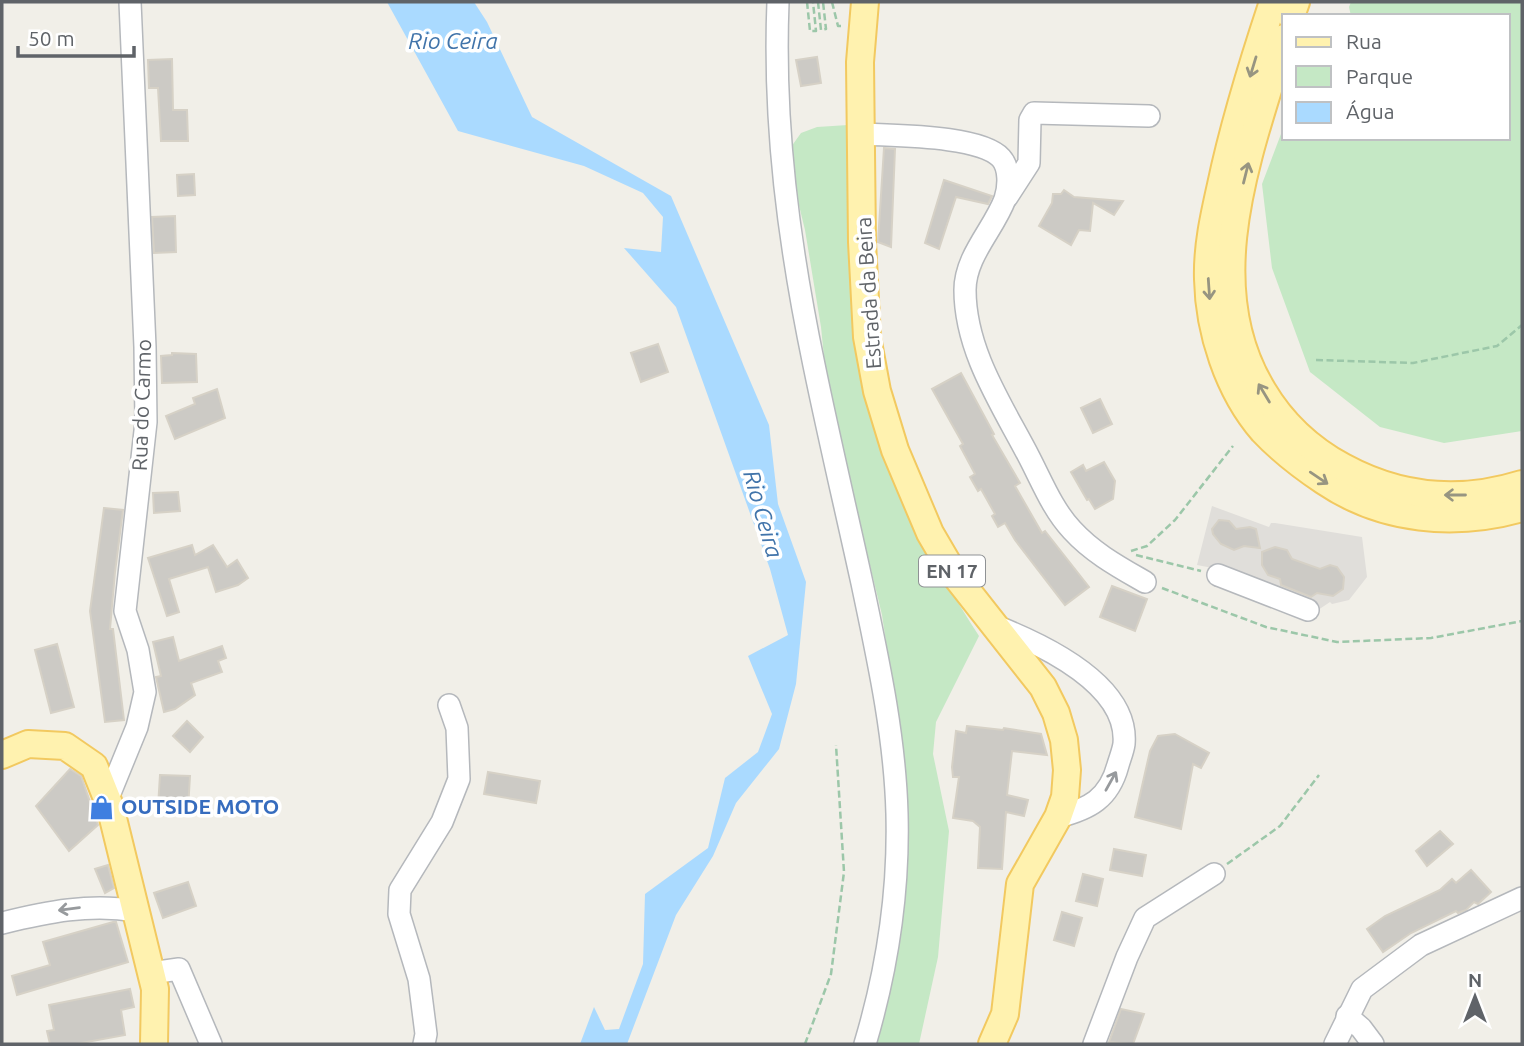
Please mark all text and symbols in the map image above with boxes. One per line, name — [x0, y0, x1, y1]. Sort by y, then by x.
scale bar — [18, 14, 133, 58]
legend — [1282, 14, 1510, 140]
text: 50 m — [28, 26, 75, 50]
water label: Rio Ceira — [408, 28, 498, 53]
text: Rua — [1346, 29, 1382, 53]
one-way arrow — [1245, 56, 1258, 78]
text: Parque — [1346, 64, 1413, 88]
text: Água — [1346, 99, 1395, 123]
one-way arrow — [1240, 162, 1253, 185]
street label: Estrada da Beira — [851, 216, 885, 370]
one-way arrow — [1202, 277, 1215, 300]
street label: Rua do Carmo — [127, 339, 155, 471]
one-way arrow — [1256, 383, 1270, 403]
water label: Rio Ceira — [739, 467, 788, 560]
one-way arrow — [1309, 470, 1328, 485]
one-way arrow — [1444, 488, 1467, 502]
road number: EN 17 — [919, 556, 985, 586]
one-way arrow — [1104, 771, 1118, 791]
shop icon: OUTSIDE MOTO — [87, 793, 115, 821]
place label: OUTSIDE MOTO — [121, 794, 279, 818]
one-way arrow — [58, 903, 81, 916]
north arrow — [1440, 962, 1510, 1032]
text: N — [1468, 969, 1482, 991]

